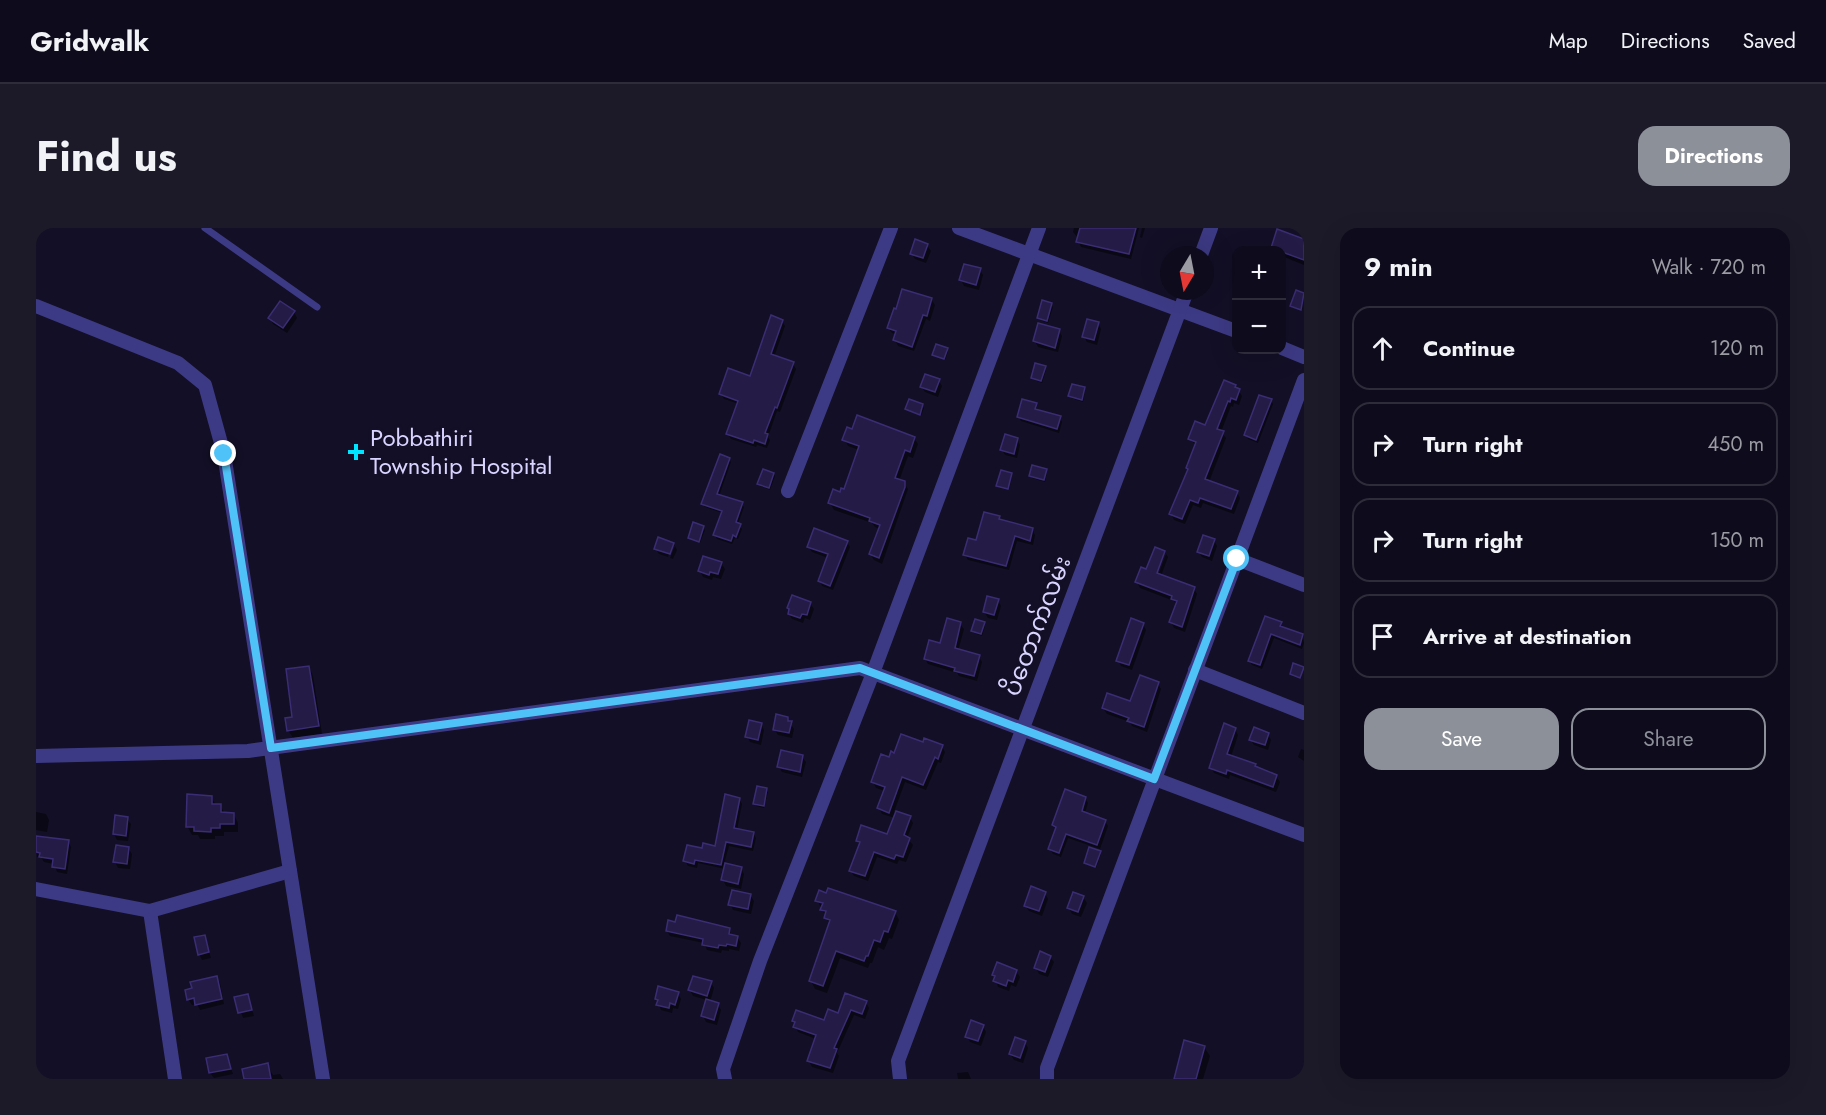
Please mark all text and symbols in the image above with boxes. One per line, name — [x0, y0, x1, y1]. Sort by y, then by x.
text: Gridwalk — [30, 21, 149, 62]
text: Map — [1549, 26, 1588, 56]
text: Directions — [1621, 26, 1710, 56]
text: Saved — [1743, 26, 1796, 56]
text: Find us — [36, 126, 177, 187]
button: Directions — [1638, 126, 1790, 186]
north arrow — [1160, 246, 1214, 300]
map controls — [1232, 246, 1286, 354]
button: + — [1232, 246, 1286, 300]
text: 9 min — [1364, 248, 1433, 286]
text: Walk · 720 m — [1652, 253, 1766, 282]
button: − — [1232, 300, 1286, 354]
icon: ahead — [1366, 332, 1399, 365]
text: Continue — [1423, 332, 1515, 364]
text: 120 m — [1710, 334, 1764, 363]
place label: Pobbathiri Township Hospital — [370, 420, 553, 483]
icon: right — [1366, 428, 1399, 461]
text: Turn right — [1423, 428, 1523, 460]
text: 450 m — [1707, 430, 1764, 459]
route end — [210, 440, 236, 466]
marker: Pobbathiri Township Hospital — [347, 443, 365, 461]
icon: right — [1366, 524, 1399, 557]
text: Turn right — [1423, 524, 1523, 556]
text: 150 m — [1710, 526, 1764, 555]
route start — [1223, 545, 1249, 571]
street label: ပိတောက်လမ်း — [994, 551, 1079, 701]
icon: arrive — [1366, 620, 1399, 653]
text: Arrive at destination — [1423, 620, 1632, 652]
button: Save — [1364, 708, 1559, 770]
button: Share — [1571, 708, 1766, 770]

